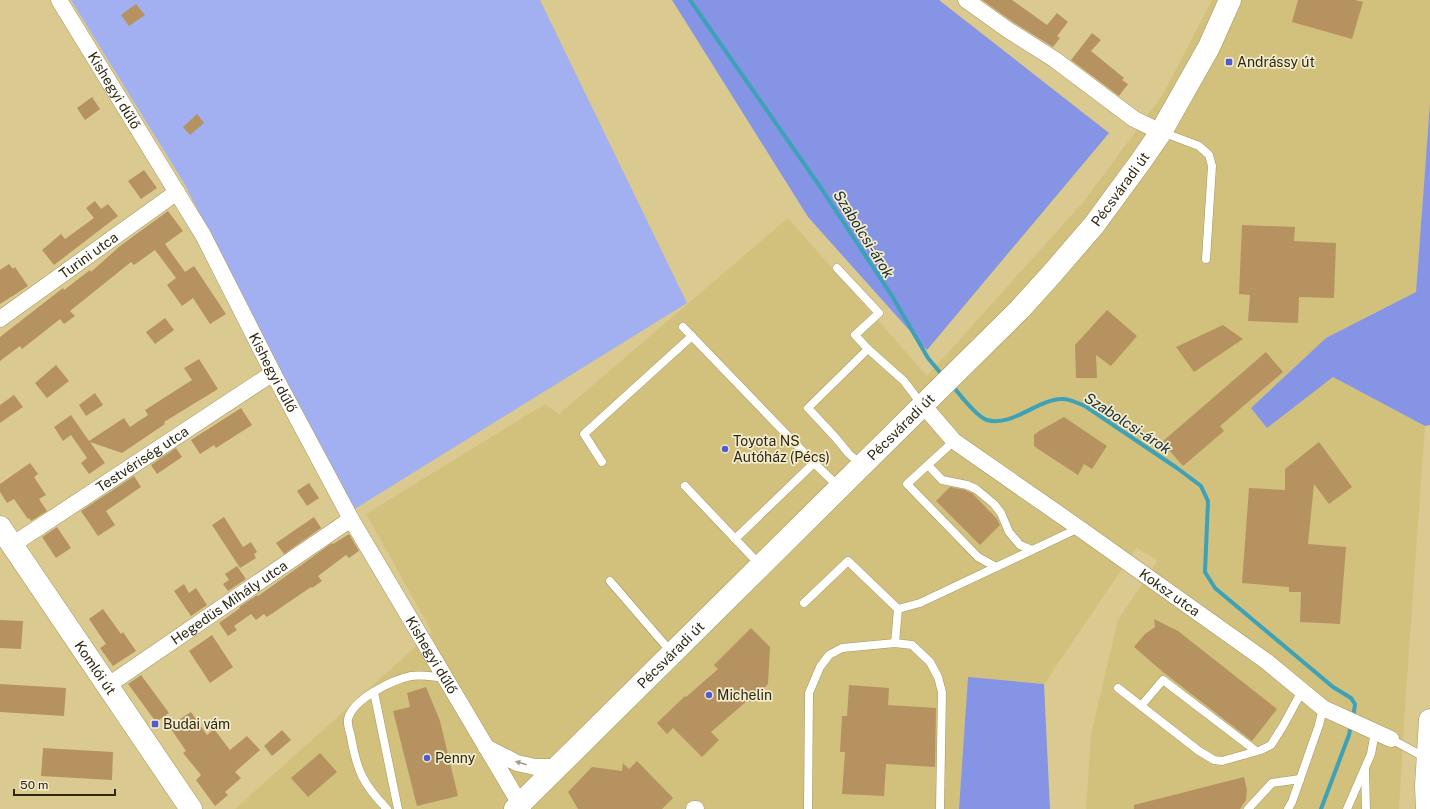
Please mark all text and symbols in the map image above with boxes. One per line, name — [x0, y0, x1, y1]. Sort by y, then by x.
street label: Kishegyi dűlő — [85, 49, 144, 132]
place label: Andrássy út — [1237, 54, 1315, 70]
marker: Andrássy út — [1224, 57, 1234, 67]
street label: Pécsváradi út — [1088, 149, 1153, 229]
water label: Szabolcsi-árok — [830, 187, 898, 282]
street label: Turini utca — [56, 229, 121, 282]
street label: Kishegyi dűlő — [246, 330, 301, 415]
water label: Szabolcsi-árok — [1081, 389, 1175, 458]
street label: Pécsváradi út — [864, 390, 938, 464]
street label: Testvériség utca — [93, 423, 191, 495]
place label: Toyota NS Autóház (Pécs) — [733, 433, 830, 465]
marker: Toyota NS Autóház (Pécs) — [720, 444, 730, 454]
street label: Hegedüs Mihály utca — [168, 557, 290, 648]
street label: Koksz utca — [1136, 565, 1203, 619]
street label: Kishegyi dűlő — [402, 613, 461, 697]
street label: Pécsváradi út — [634, 618, 707, 692]
street label: Komlói út — [71, 638, 119, 698]
place label: Michelin — [717, 687, 772, 703]
marker: Michelin — [704, 690, 714, 700]
place label: Budai vám — [163, 716, 230, 732]
marker: Budai vám — [150, 719, 160, 729]
place label: Penny — [435, 750, 476, 766]
marker: Penny — [422, 753, 432, 763]
one-way arrow — [514, 760, 526, 766]
scale bar — [14, 771, 115, 797]
text: 50 m — [20, 778, 48, 792]

